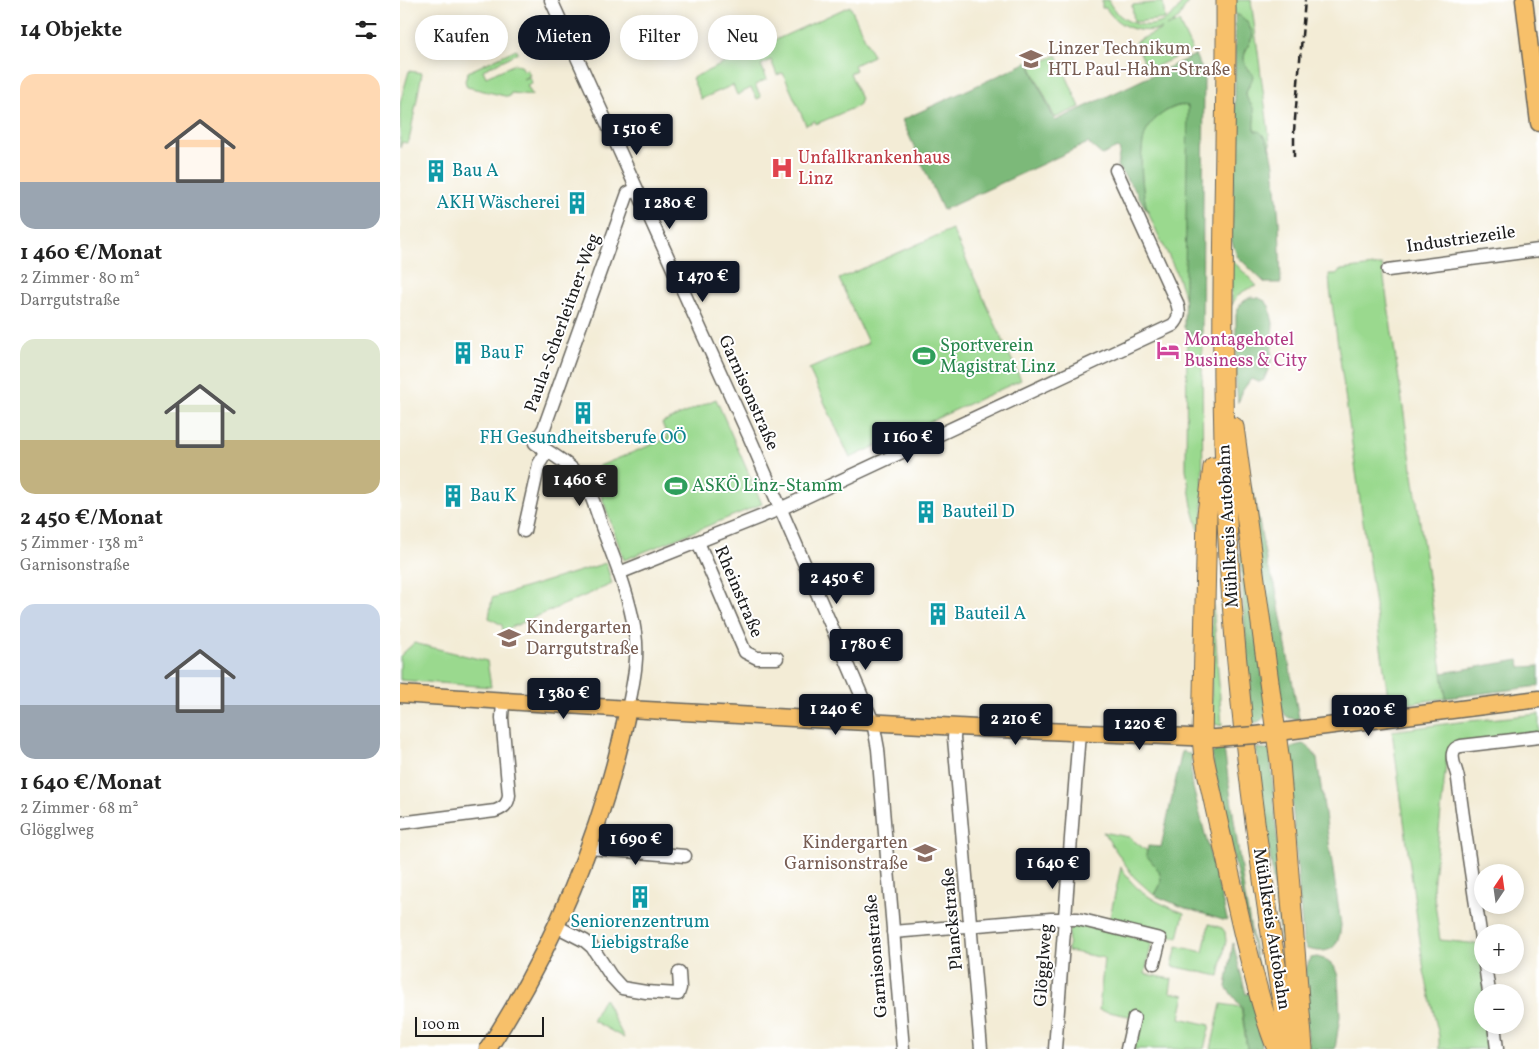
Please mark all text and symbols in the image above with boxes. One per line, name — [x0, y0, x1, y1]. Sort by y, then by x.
chip: Kaufen — [415, 15, 508, 60]
chip: Mieten — [518, 15, 610, 60]
chip: Filter — [620, 15, 698, 60]
chip: Neu — [708, 15, 777, 60]
text: 14 Objekte — [20, 16, 122, 45]
icon: filters — [352, 16, 380, 44]
place label: Linzer Technikum - HTL Paul-Hahn-Straße — [1048, 37, 1230, 83]
school or university icon: Linzer Technikum - HTL Paul-Hahn-Straße — [1018, 46, 1044, 72]
icon: home — [155, 106, 245, 196]
pin: 1 510 € — [591, 114, 683, 156]
text: 1 510 € — [613, 119, 661, 141]
place label: Unfallkrankenhaus Linz — [798, 146, 950, 192]
hospital icon: Unfallkrankenhaus Linz — [769, 155, 795, 181]
building icon: Bau A — [423, 158, 449, 184]
place label: Bau A — [452, 159, 499, 184]
pin: 1 280 € — [624, 188, 716, 230]
building icon: AKH Wäscherei — [564, 190, 590, 216]
place label: AKH Wäscherei — [437, 191, 560, 216]
text: 1 280 € — [644, 193, 696, 215]
street label: Industriezeile — [1405, 220, 1517, 260]
street label: Paula-Scherleitner-Weg — [519, 230, 607, 416]
text: 1 460 €/Monat — [20, 239, 162, 268]
pin: 1 470 € — [657, 260, 749, 303]
text: 1 470 € — [677, 266, 729, 288]
text: 2 Zimmer · 80 m² — [20, 268, 140, 290]
text: Darrgutstraße — [20, 290, 120, 312]
place label: Montagehotel Business & City — [1184, 328, 1307, 374]
street label: Garnisonstraße — [711, 331, 785, 455]
place label: Sportverein Magistrat Linz — [940, 334, 1056, 380]
hotel icon: Montagehotel Business & City — [1155, 337, 1181, 363]
building icon: Bau F — [450, 340, 476, 366]
place label: Bau F — [480, 341, 524, 366]
sports icon: Sportverein Magistrat Linz — [911, 343, 937, 369]
icon: home — [155, 371, 245, 461]
building icon: FH Gesundheitsberufe OÖ — [570, 400, 596, 426]
pin: 1 160 € — [862, 422, 954, 464]
place label: FH Gesundheitsberufe OÖ — [479, 426, 687, 451]
text: 1 160 € — [883, 427, 933, 449]
street label: Mühlkreis Autobahn — [1212, 443, 1246, 608]
pin: 1 460 € — [534, 464, 626, 507]
text: 1 460 € — [554, 470, 606, 492]
sports icon: ASKÖ Linz-Stamm — [663, 473, 689, 499]
place label: ASKÖ Linz-Stamm — [692, 474, 843, 499]
building icon: Bau K — [440, 483, 466, 509]
place label: Bau K — [470, 484, 516, 509]
building icon: Bauteil D — [913, 499, 939, 525]
place label: Bauteil D — [942, 500, 1015, 525]
text: 2 450 €/Monat — [20, 504, 163, 533]
text: 5 Zimmer · 138 m² — [20, 533, 144, 555]
street label: Rheinstraße — [707, 542, 769, 642]
text: Garnisonstraße — [20, 555, 130, 577]
pin: 2 450 € — [791, 562, 883, 605]
text: 2 450 € — [810, 568, 864, 590]
building icon: Bauteil A — [925, 601, 951, 627]
place label: Bauteil A — [954, 602, 1026, 627]
place label: Kindergarten Darrgutstraße — [526, 616, 639, 662]
school or university icon: Kindergarten Darrgutstraße — [496, 625, 522, 651]
pin: 1 780 € — [820, 628, 912, 671]
text: 1 780 € — [841, 634, 891, 656]
icon: home — [155, 636, 245, 726]
pin: 1 380 € — [518, 678, 610, 720]
text: 1 380 € — [538, 683, 590, 705]
pin: 1 240 € — [790, 694, 882, 736]
pin: 1 020 € — [1323, 694, 1415, 737]
text: 1 240 € — [810, 699, 862, 721]
text: 1 020 € — [1343, 700, 1395, 722]
pin: 2 210 € — [970, 704, 1062, 746]
pin: 1 220 € — [1094, 708, 1186, 751]
text: 2 210 € — [990, 709, 1042, 731]
text: 1 220 € — [1114, 714, 1166, 736]
text: 1 640 €/Monat — [20, 769, 162, 798]
text: 2 Zimmer · 68 m² — [20, 798, 138, 820]
text: Glögglweg — [20, 820, 94, 842]
pin: 1 690 € — [590, 824, 682, 866]
text: 1 690 € — [610, 829, 662, 851]
place label: Kindergarten Garnisonstraße — [784, 831, 908, 877]
school or university icon: Kindergarten Garnisonstraße — [912, 840, 938, 866]
street label: Mühlkreis Autobahn — [1246, 846, 1296, 1012]
pin: 1 640 € — [1007, 848, 1099, 890]
text: 1 640 € — [1027, 853, 1079, 875]
north arrow — [1474, 864, 1524, 914]
map controls — [1474, 864, 1524, 1034]
street label: Planckstraße — [936, 867, 970, 971]
building icon: Seniorenzentrum Liebigstraße — [627, 884, 653, 910]
street label: Garnisonstraße — [859, 893, 895, 1019]
place label: Seniorenzentrum Liebigstraße — [570, 910, 710, 956]
street label: Glögglweg — [1029, 923, 1059, 1007]
button: + — [1474, 924, 1524, 974]
button: − — [1474, 984, 1524, 1034]
scale bar — [415, 1014, 544, 1037]
text: 100 m — [422, 1016, 460, 1035]

